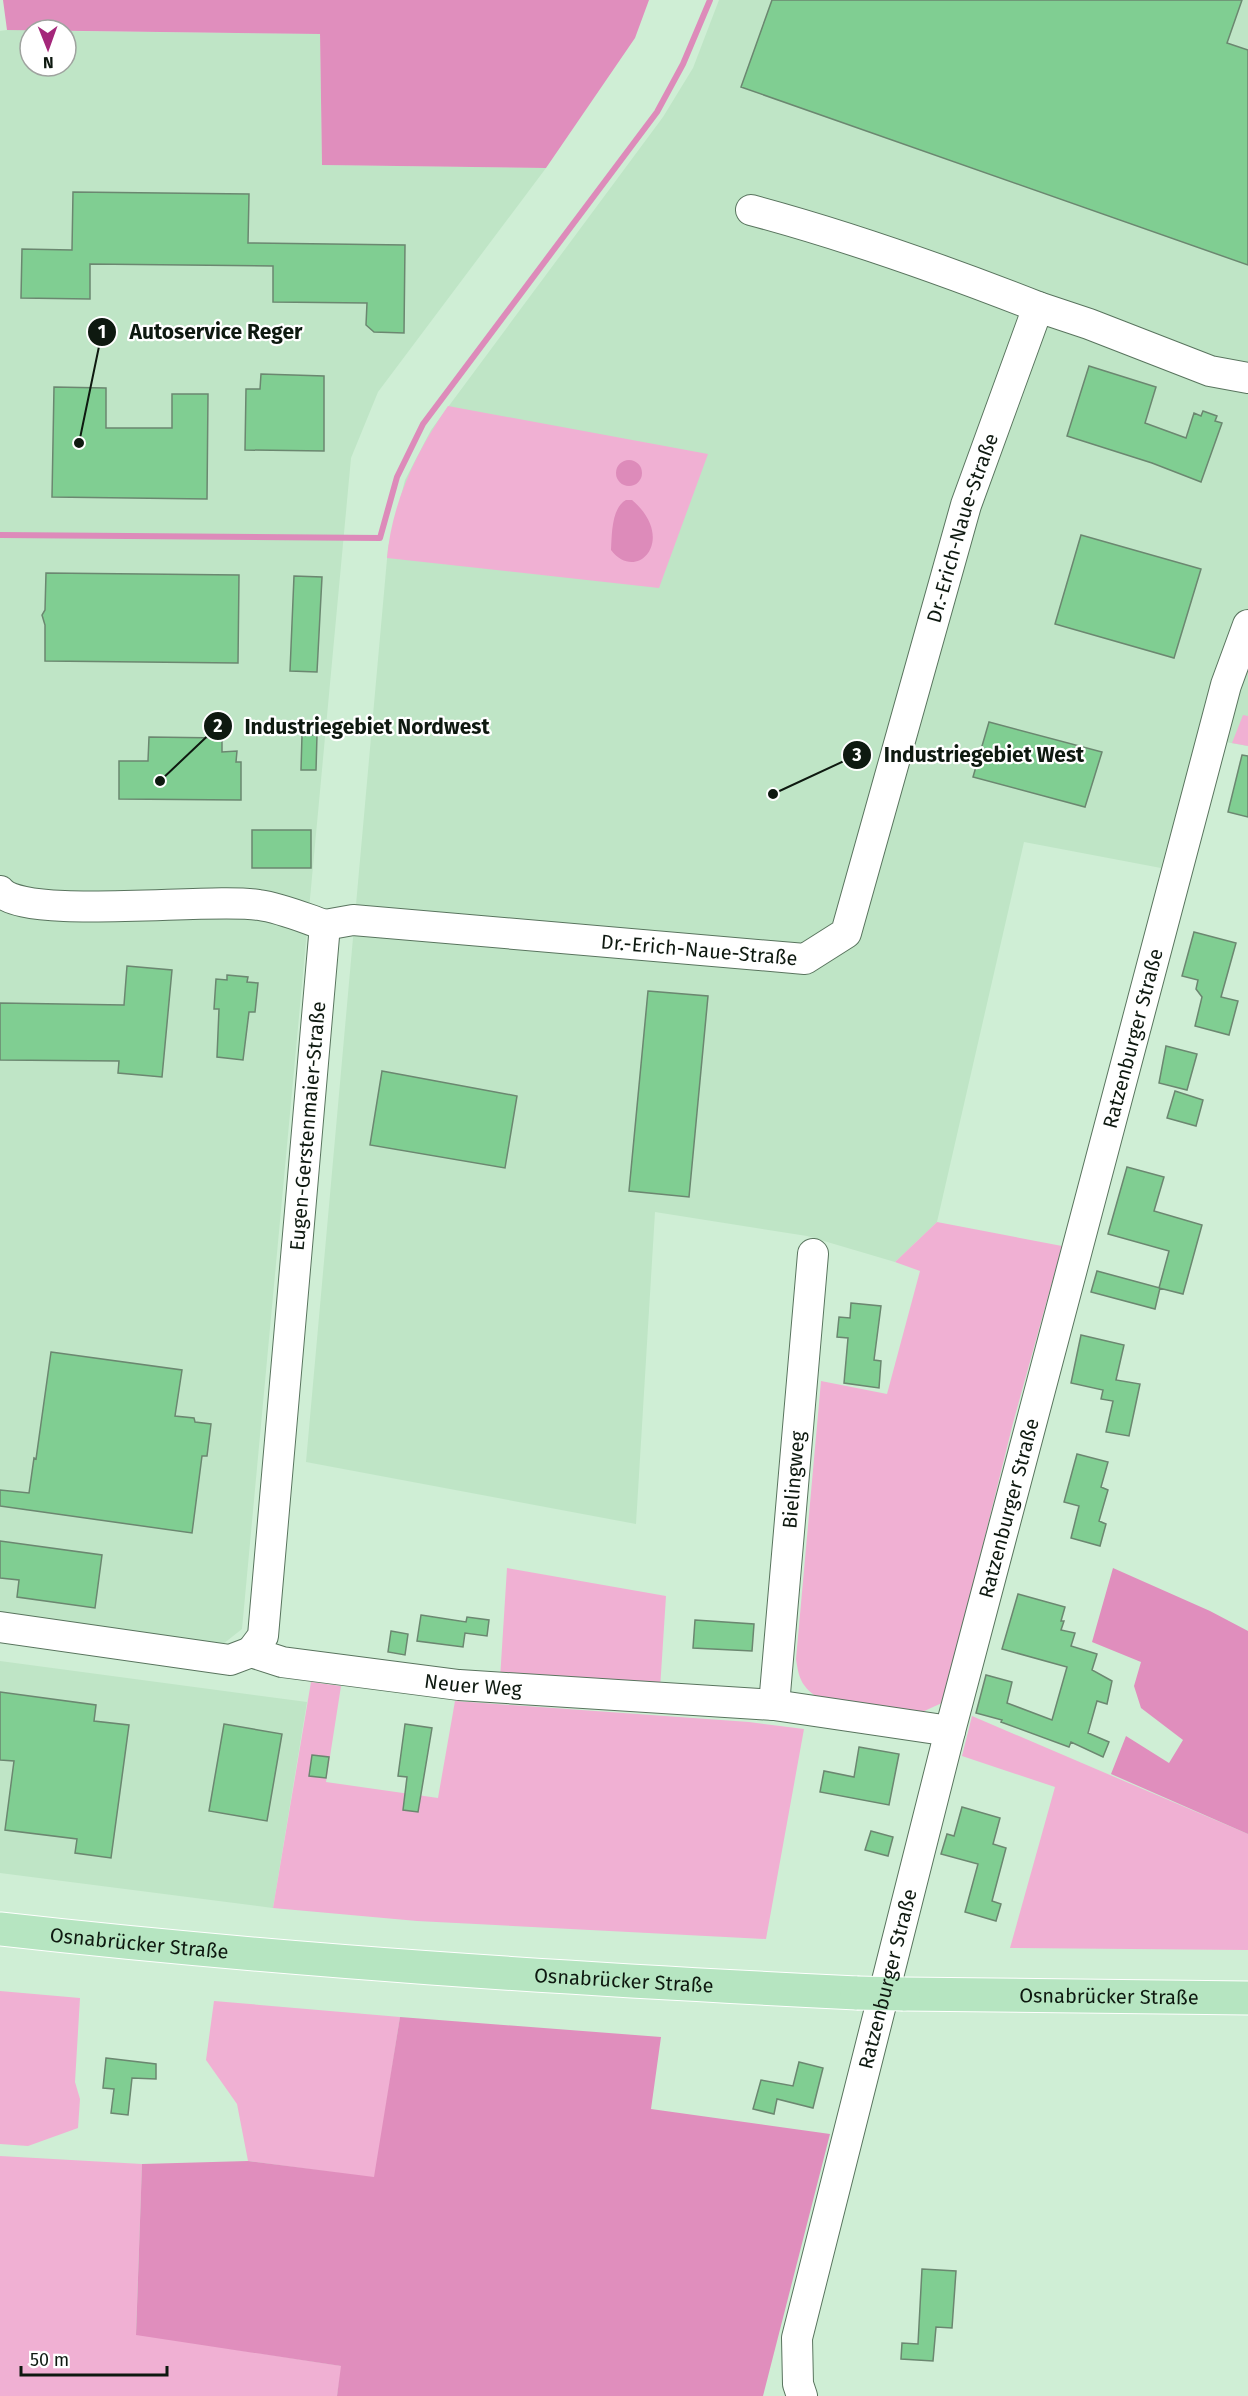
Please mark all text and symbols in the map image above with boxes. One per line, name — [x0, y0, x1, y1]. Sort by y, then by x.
north arrow — [18, 18, 78, 78]
text: N — [43, 53, 54, 72]
callout: Autoservice Reger — [87, 312, 314, 351]
text: Autoservice Reger — [129, 319, 303, 345]
text: 1 — [98, 321, 106, 343]
street label: Dr.-Erich-Naue-Straße — [922, 430, 1003, 626]
callout: Industriegebiet Nordwest — [203, 707, 502, 746]
text: Industriegebiet Nordwest — [244, 714, 490, 740]
text: 2 — [213, 715, 223, 737]
callout: Industriegebiet West — [842, 735, 1097, 774]
text: Industriegebiet West — [884, 742, 1085, 768]
text: 3 — [851, 744, 862, 766]
street label: Dr.-Erich-Naue-Straße — [600, 929, 799, 970]
street label: Ratzenburger Straße — [1098, 946, 1168, 1131]
street label: Eugen-Gerstenmaier-Straße — [285, 1000, 330, 1252]
street label: Ratzenburger Straße — [974, 1416, 1044, 1601]
street label: Bielingweg — [777, 1429, 810, 1530]
street label: Neuer Weg — [423, 1669, 523, 1701]
street label: Ratzenburger Straße — [853, 1886, 922, 2072]
street label: Osnabrücker Straße — [49, 1923, 230, 1964]
street label: Osnabrücker Straße — [533, 1963, 714, 1998]
street label: Osnabrücker Straße — [1019, 1983, 1199, 2009]
scale bar — [21, 2339, 166, 2377]
text: 50 m — [30, 2349, 69, 2371]

